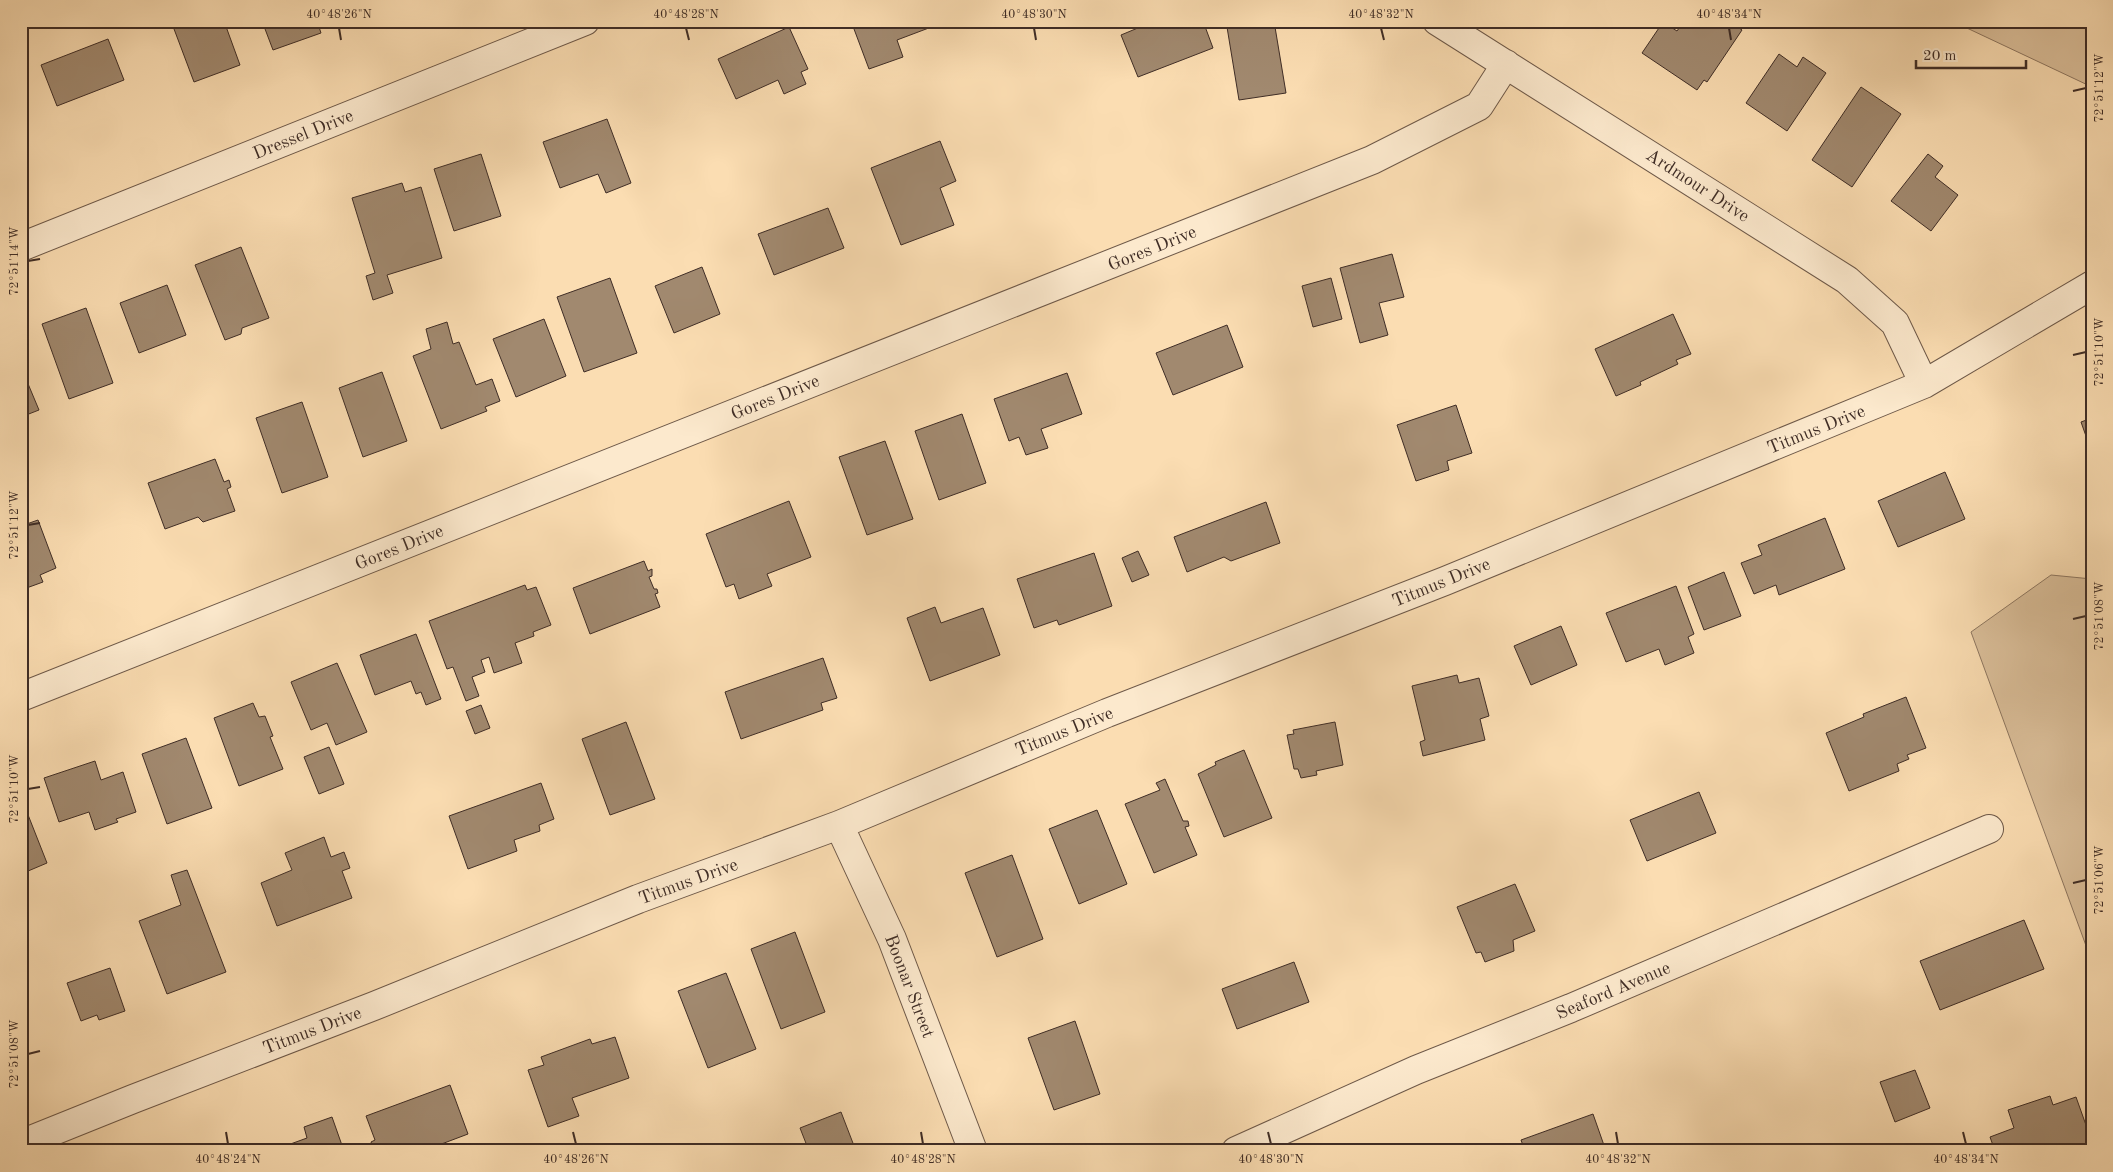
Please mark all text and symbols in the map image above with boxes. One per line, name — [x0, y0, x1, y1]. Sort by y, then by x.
text: 40°48'26"N — [306, 9, 372, 21]
text: 40°48'28"N — [653, 9, 719, 21]
text: 40°48'30"N — [1001, 9, 1067, 21]
text: 40°48'32"N — [1348, 9, 1414, 21]
text: 40°48'34"N — [1696, 9, 1762, 21]
scale bar — [1916, 38, 2026, 70]
text: 20 m — [1923, 49, 1957, 64]
text: 72°51'12"W — [2093, 53, 2106, 123]
street label: Dressel Drive — [251, 107, 356, 163]
street label: Ardmour Drive — [1643, 146, 1752, 226]
street label: Gores Drive — [1106, 223, 1199, 275]
text: 72°51'14"W — [8, 226, 21, 296]
text: 72°51'10"W — [2093, 317, 2106, 387]
street label: Gores Drive — [729, 372, 822, 424]
street label: Titmus Drive — [1765, 402, 1868, 458]
text: 72°51'12"W — [8, 490, 21, 560]
street label: Gores Drive — [353, 522, 446, 574]
street label: Titmus Drive — [1390, 555, 1493, 611]
text: 72°51'08"W — [2093, 581, 2106, 651]
street label: Titmus Drive — [1013, 704, 1116, 760]
text: 72°51'10"W — [8, 754, 21, 824]
text: 72°51'06"W — [2093, 845, 2106, 915]
street label: Titmus Drive — [636, 856, 740, 908]
street label: Boonar Street — [881, 932, 937, 1040]
street label: Seaford Avenue — [1554, 959, 1673, 1023]
street label: Titmus Drive — [261, 1004, 364, 1058]
text: 72°51'08"W — [8, 1019, 21, 1089]
text: 40°48'24"N — [195, 1154, 261, 1166]
text: 40°48'26"N — [543, 1154, 609, 1166]
text: 40°48'28"N — [890, 1154, 956, 1166]
text: 40°48'30"N — [1238, 1154, 1304, 1166]
text: 40°48'32"N — [1585, 1154, 1651, 1166]
text: 40°48'34"N — [1933, 1154, 1999, 1166]

